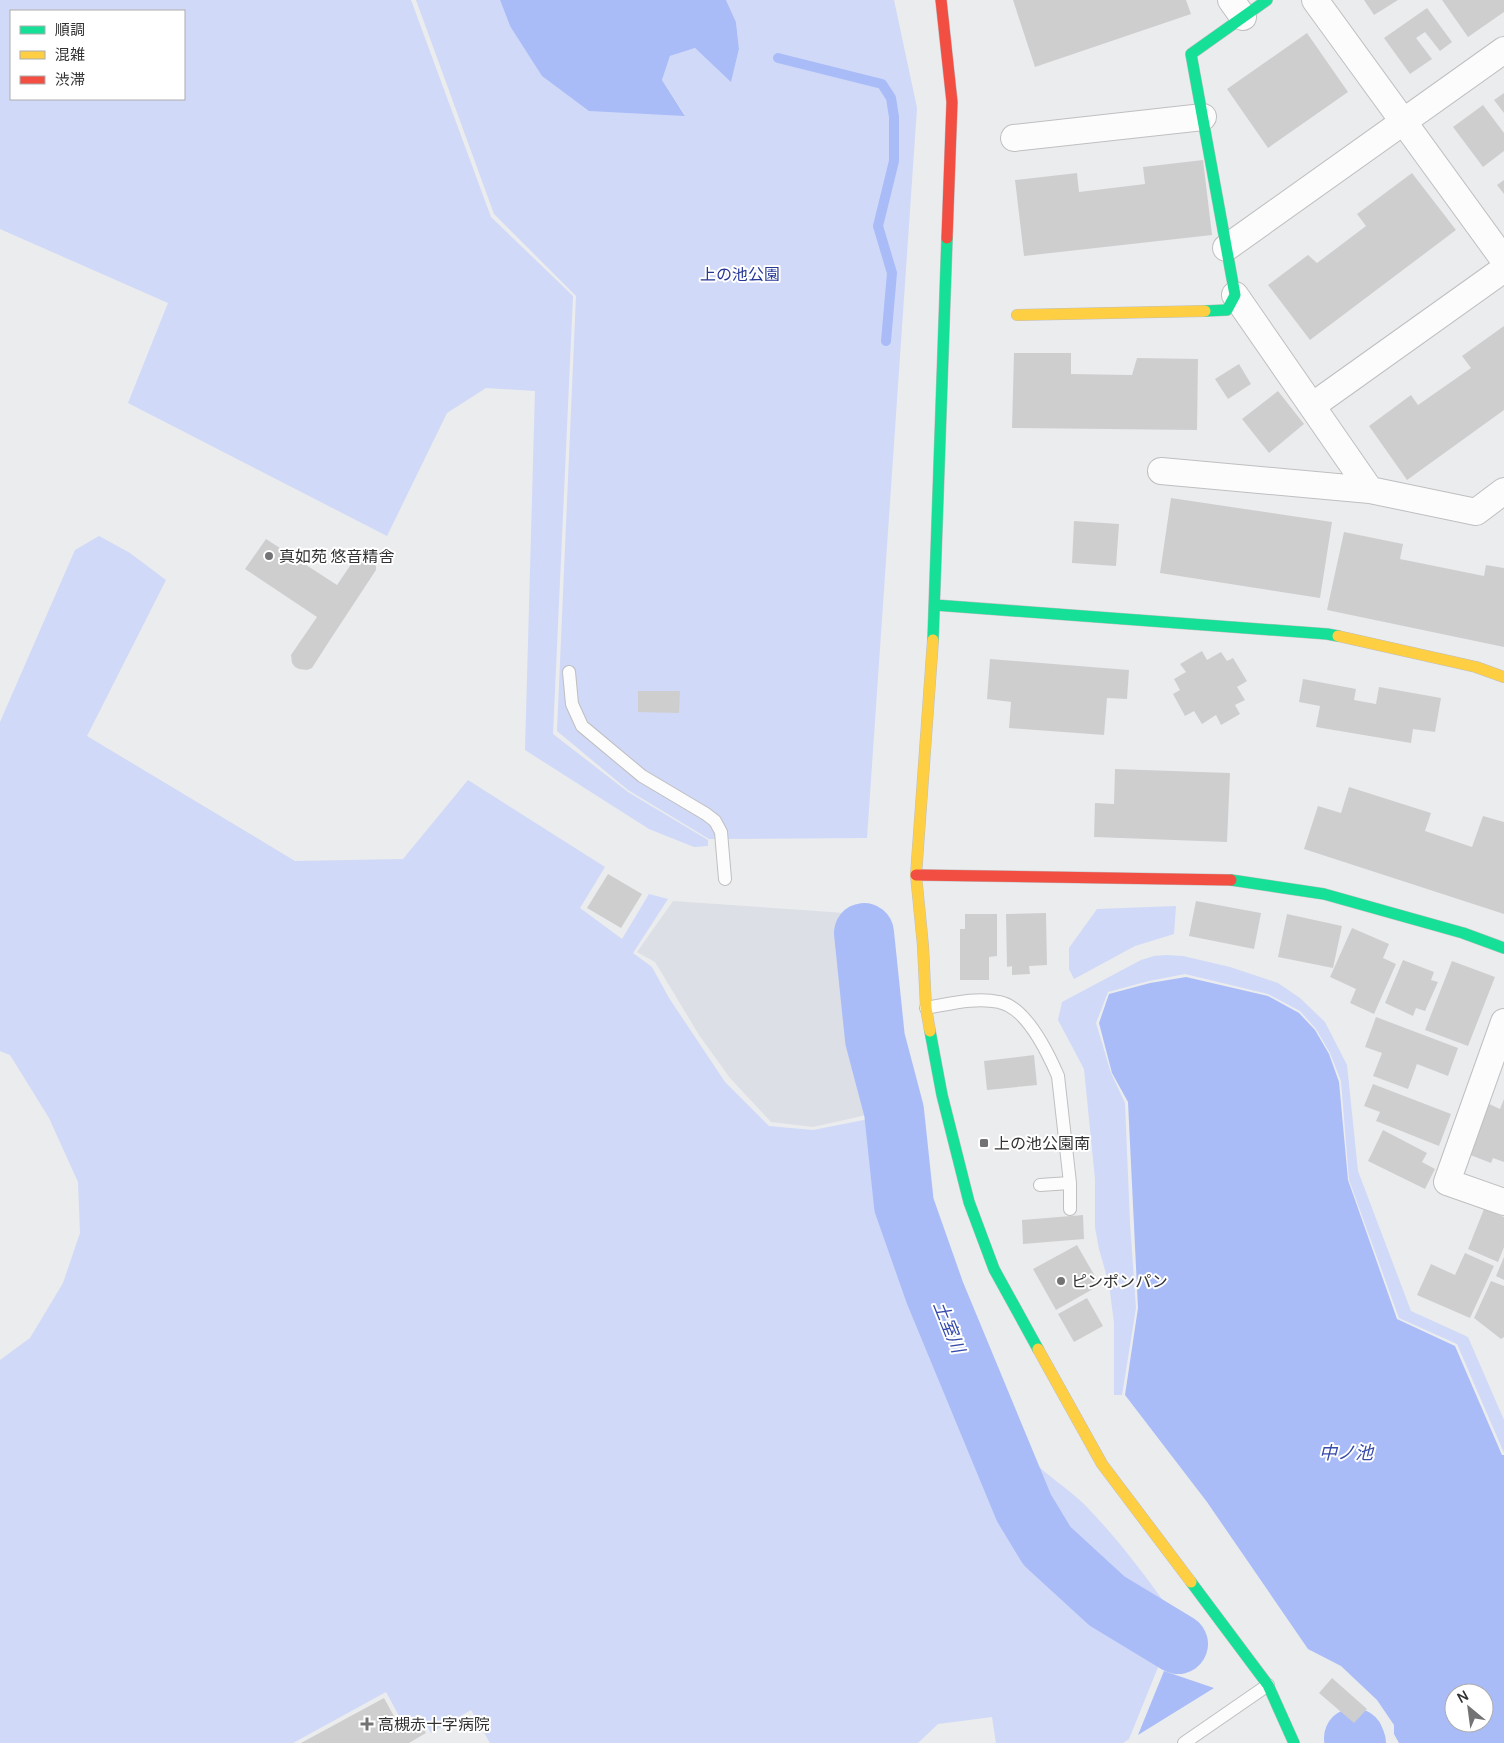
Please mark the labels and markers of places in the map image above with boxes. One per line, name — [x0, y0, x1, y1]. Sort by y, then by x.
place label: 真如苑 悠音精舎 — [279, 545, 394, 567]
marker: 真如苑 悠音精舎 — [263, 550, 275, 562]
place label: 上の池公園南 — [994, 1132, 1090, 1154]
marker: 上の池公園南 — [978, 1137, 990, 1149]
place label: ピンポンパン — [1071, 1270, 1168, 1292]
marker: ピンポンパン — [1055, 1275, 1067, 1287]
place label: 高槻赤十字病院 — [378, 1713, 490, 1735]
marker: 高槻赤十字病院 — [360, 1717, 374, 1731]

